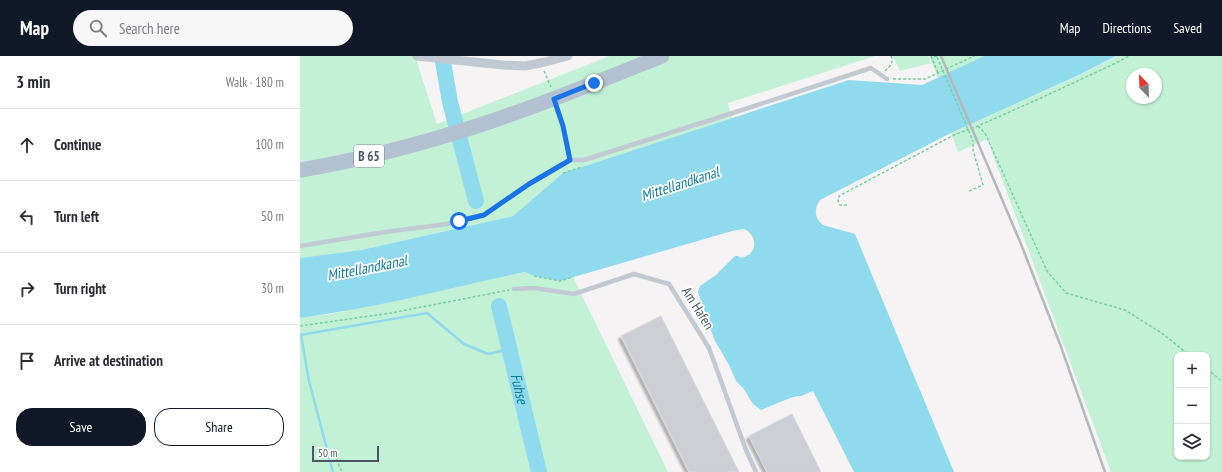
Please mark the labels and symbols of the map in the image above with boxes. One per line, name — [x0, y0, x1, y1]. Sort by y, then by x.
north arrow — [1126, 68, 1162, 104]
route end — [585, 74, 603, 92]
road number: B 65 — [354, 145, 384, 167]
water label: Mittellandkanal — [638, 161, 723, 205]
route start — [450, 212, 468, 230]
water label: Mittellandkanal — [325, 250, 410, 285]
street label: Am Hafen — [678, 283, 718, 333]
water label: Fuhse — [507, 371, 532, 406]
scale bar — [312, 444, 379, 463]

